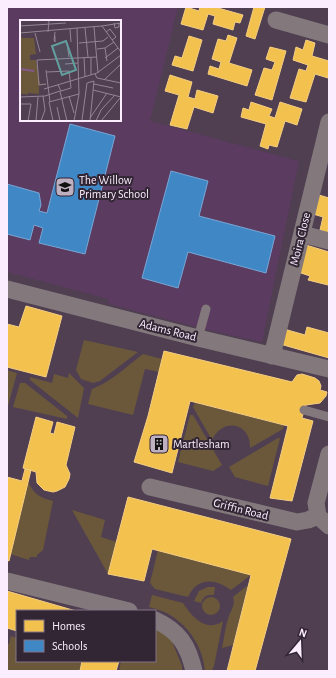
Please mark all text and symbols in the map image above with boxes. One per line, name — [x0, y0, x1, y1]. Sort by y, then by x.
inset map — [20, 20, 121, 121]
place label: The Willow Primary School — [79, 174, 149, 201]
school or university icon: The Willow Primary School — [54, 176, 76, 198]
street label: Moira Close — [288, 211, 312, 267]
street label: Adams Road — [138, 317, 198, 343]
building icon: Martlesham — [148, 433, 170, 455]
place label: Martlesham — [173, 438, 230, 450]
street label: Griffin Road — [212, 496, 270, 522]
legend — [16, 610, 156, 662]
text: Homes — [52, 620, 85, 632]
north arrow — [280, 622, 320, 662]
text: N — [298, 627, 309, 639]
text: Schools — [52, 640, 87, 652]

